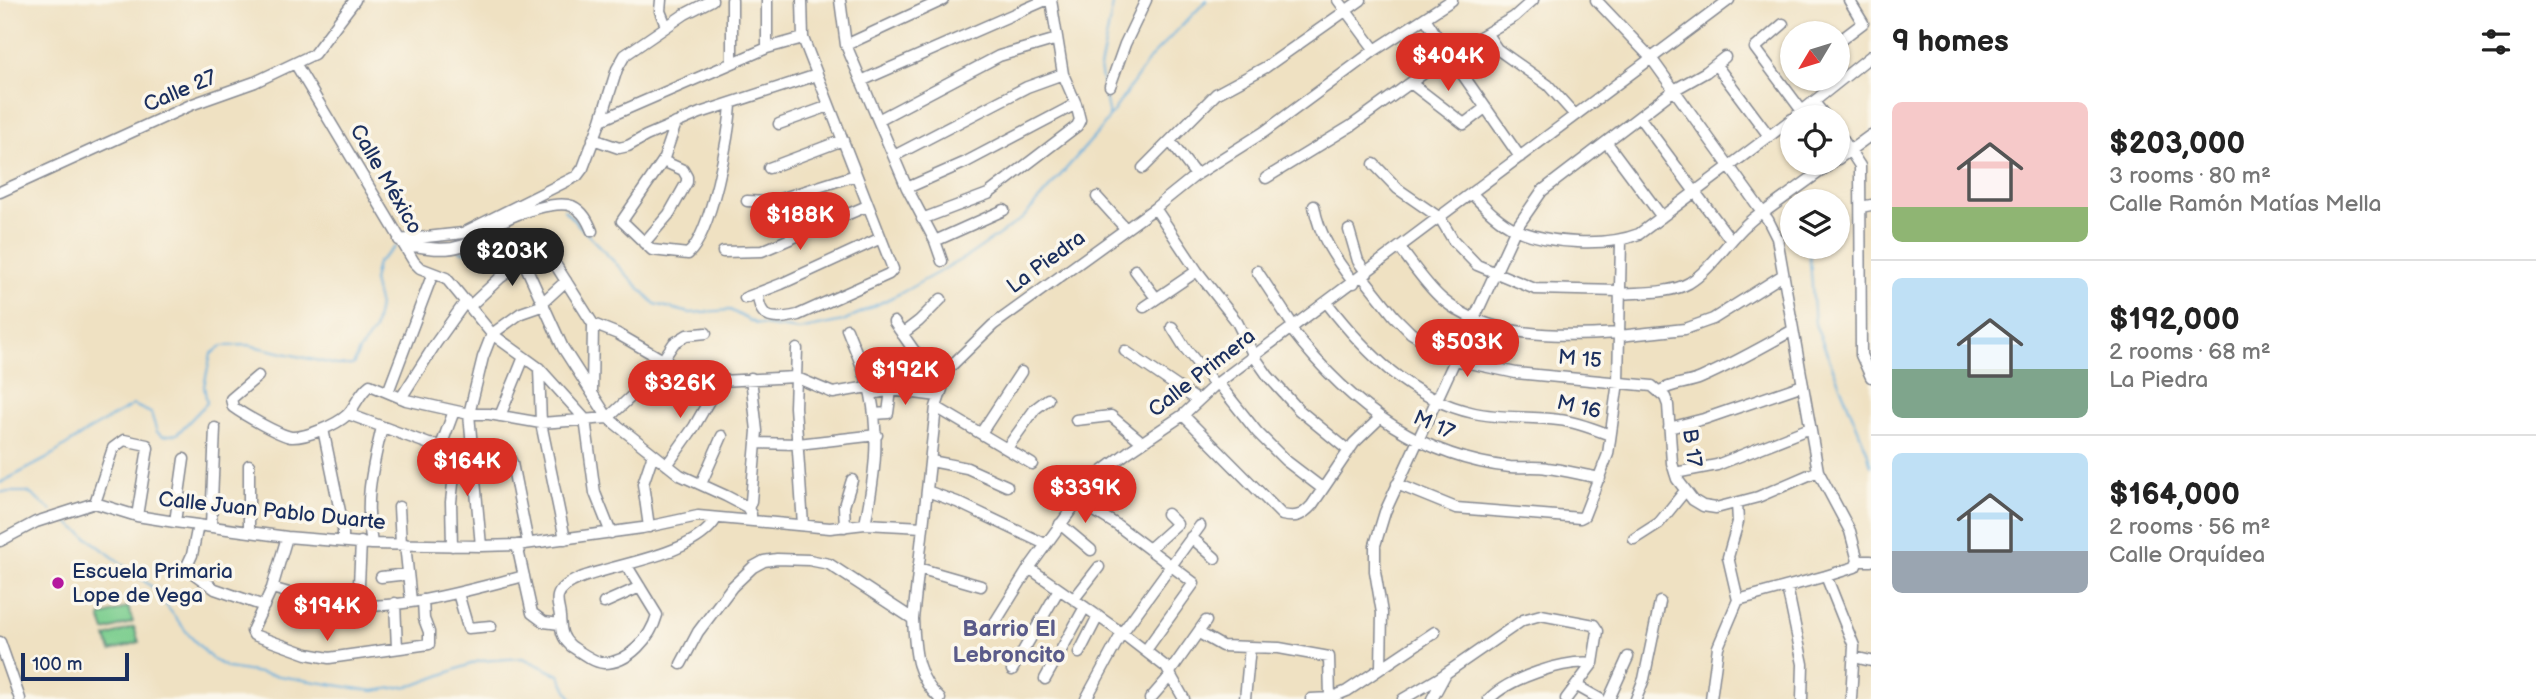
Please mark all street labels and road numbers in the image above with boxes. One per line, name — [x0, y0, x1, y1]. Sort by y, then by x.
street label: Calle 27 — [140, 64, 221, 118]
street label: Calle México — [345, 120, 427, 238]
street label: La Piedra — [1002, 225, 1090, 299]
street label: Calle Primera — [1144, 324, 1260, 422]
street label: M 15 — [1557, 345, 1603, 373]
street label: M 16 — [1554, 390, 1604, 424]
street label: M 17 — [1410, 405, 1459, 445]
street label: B 17 — [1677, 427, 1707, 469]
street label: Calle Juan Pablo Duarte — [157, 487, 387, 535]

